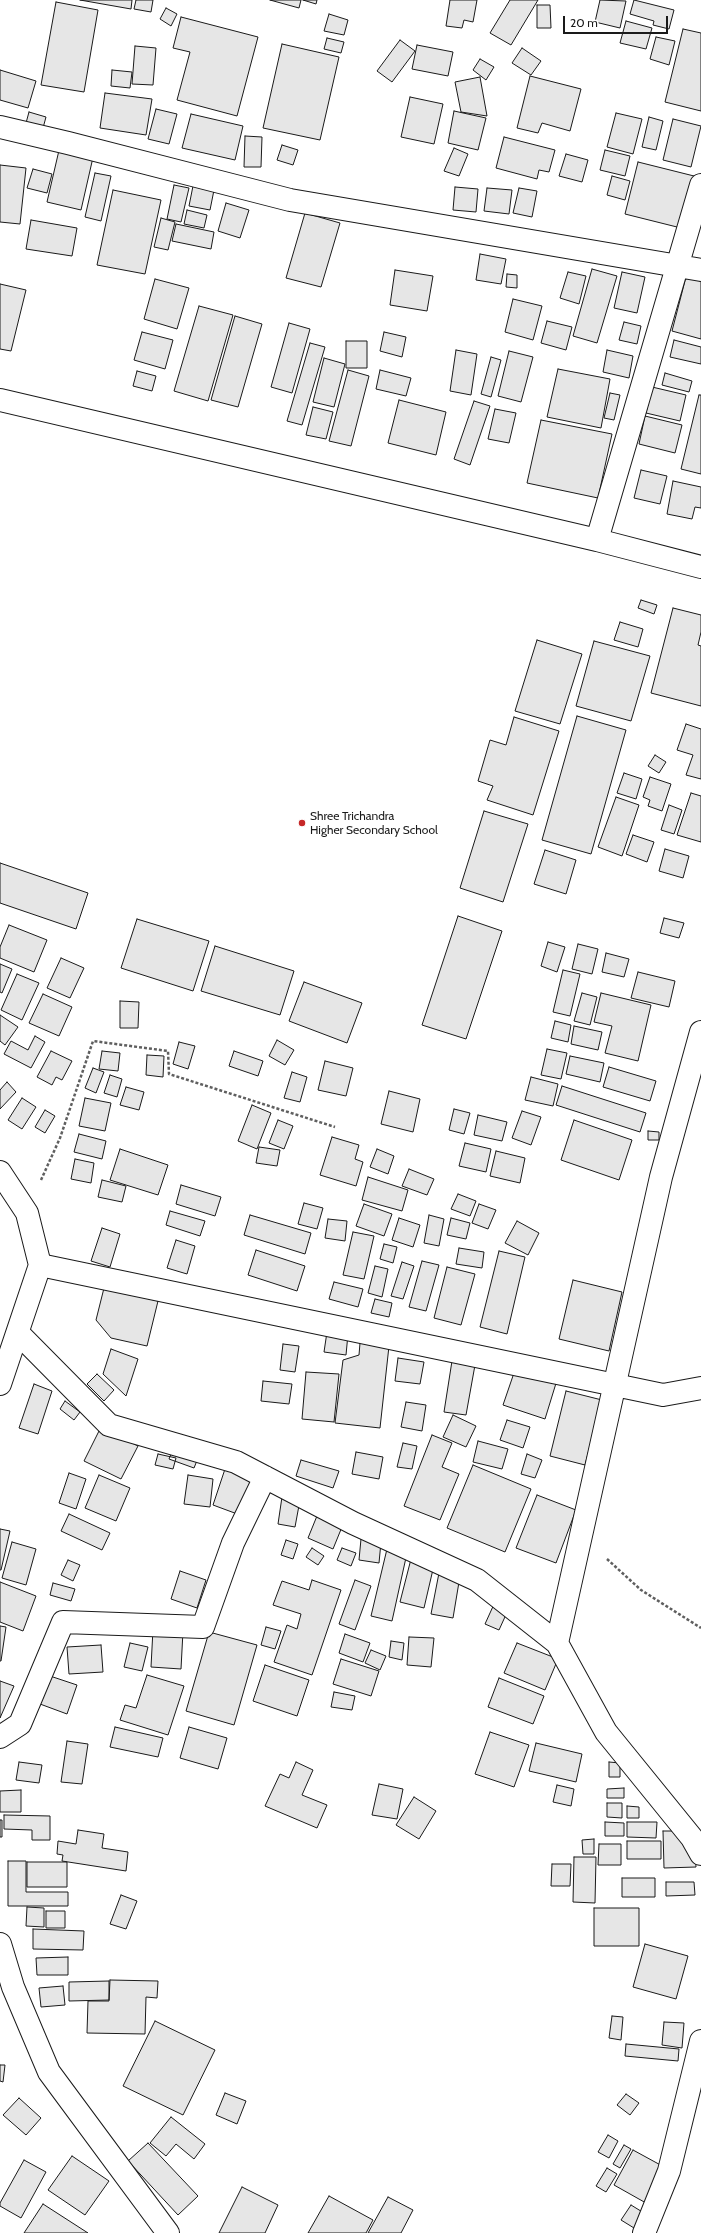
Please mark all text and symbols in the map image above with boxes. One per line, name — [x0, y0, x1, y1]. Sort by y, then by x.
scale bar — [565, 8, 670, 34]
text: 20 m — [570, 15, 598, 30]
place label: Shree Trichandra Higher Secondary School — [310, 809, 438, 837]
marker: Shree Trichandra Higher Secondary School — [297, 818, 307, 828]

